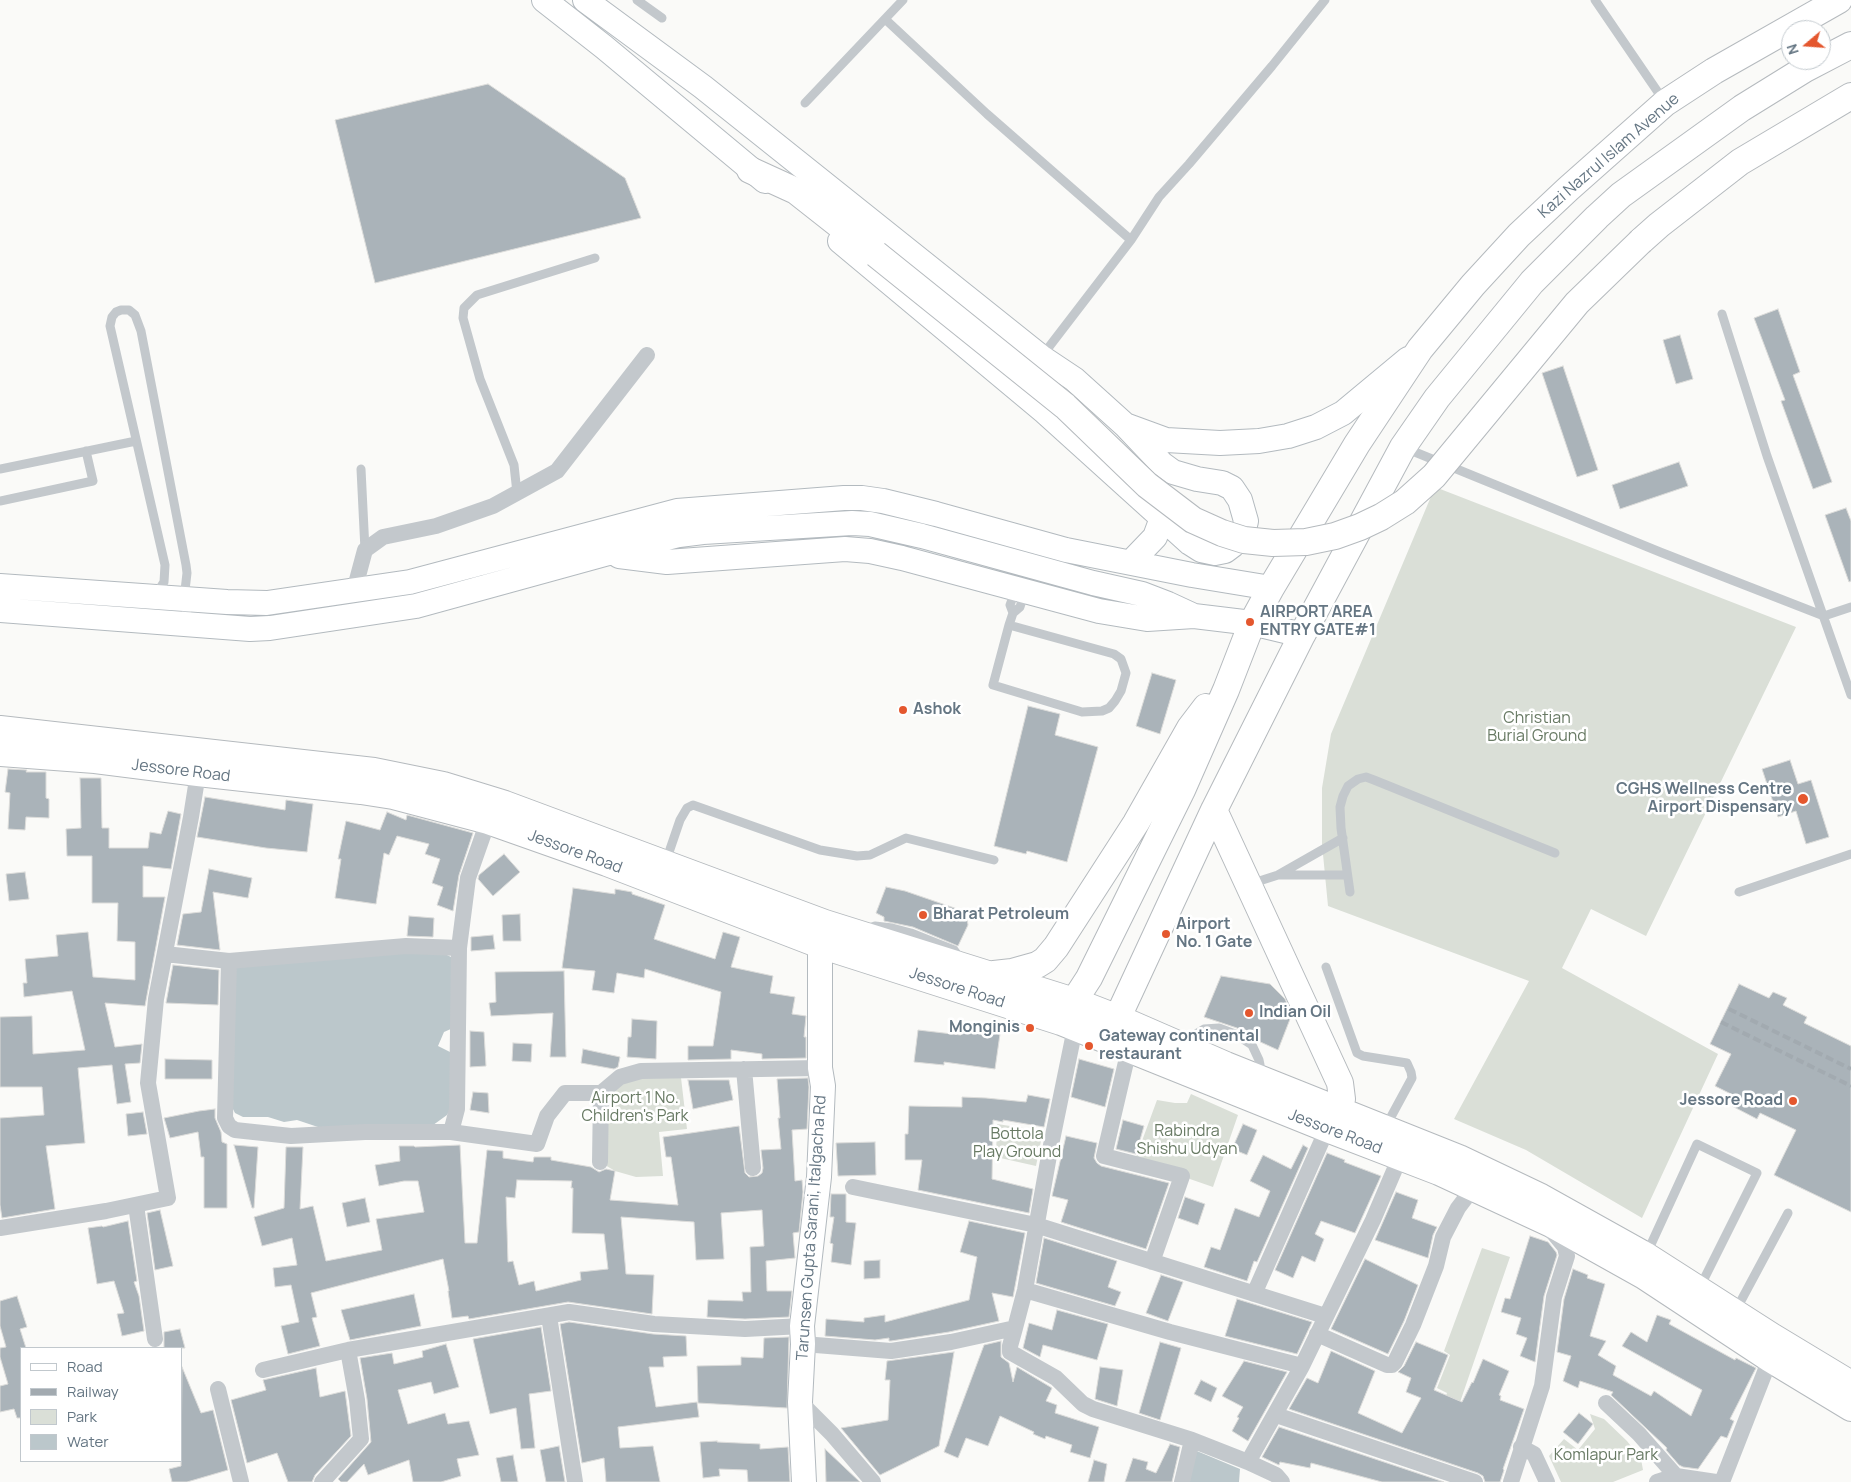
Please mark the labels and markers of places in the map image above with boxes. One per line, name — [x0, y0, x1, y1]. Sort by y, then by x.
place label: AIRPORT AREA ENTRY GATE#1 — [1260, 603, 1376, 641]
marker: AIRPORT AREA ENTRY GATE#1 — [1244, 616, 1256, 628]
place label: Ashok — [913, 700, 961, 720]
marker: Ashok — [897, 704, 909, 716]
place label: CGHS Wellness Centre Airport Dispensary — [1616, 780, 1792, 818]
marker: CGHS Wellness Centre Airport Dispensary — [1796, 792, 1810, 806]
place label: Bharat Petroleum — [933, 905, 1069, 925]
marker: Bharat Petroleum — [917, 909, 929, 921]
place label: Airport No. 1 Gate — [1176, 915, 1252, 953]
marker: Airport No. 1 Gate — [1160, 928, 1172, 940]
place label: Indian Oil — [1259, 1003, 1331, 1023]
marker: Indian Oil — [1243, 1007, 1255, 1019]
place label: Monginis — [949, 1018, 1020, 1038]
marker: Monginis — [1024, 1022, 1036, 1034]
place label: Gateway continental restaurant — [1099, 1027, 1259, 1065]
marker: Gateway continental restaurant — [1083, 1040, 1095, 1052]
place label: Jessore Road — [1680, 1091, 1783, 1111]
marker: Jessore Road — [1787, 1095, 1799, 1107]

